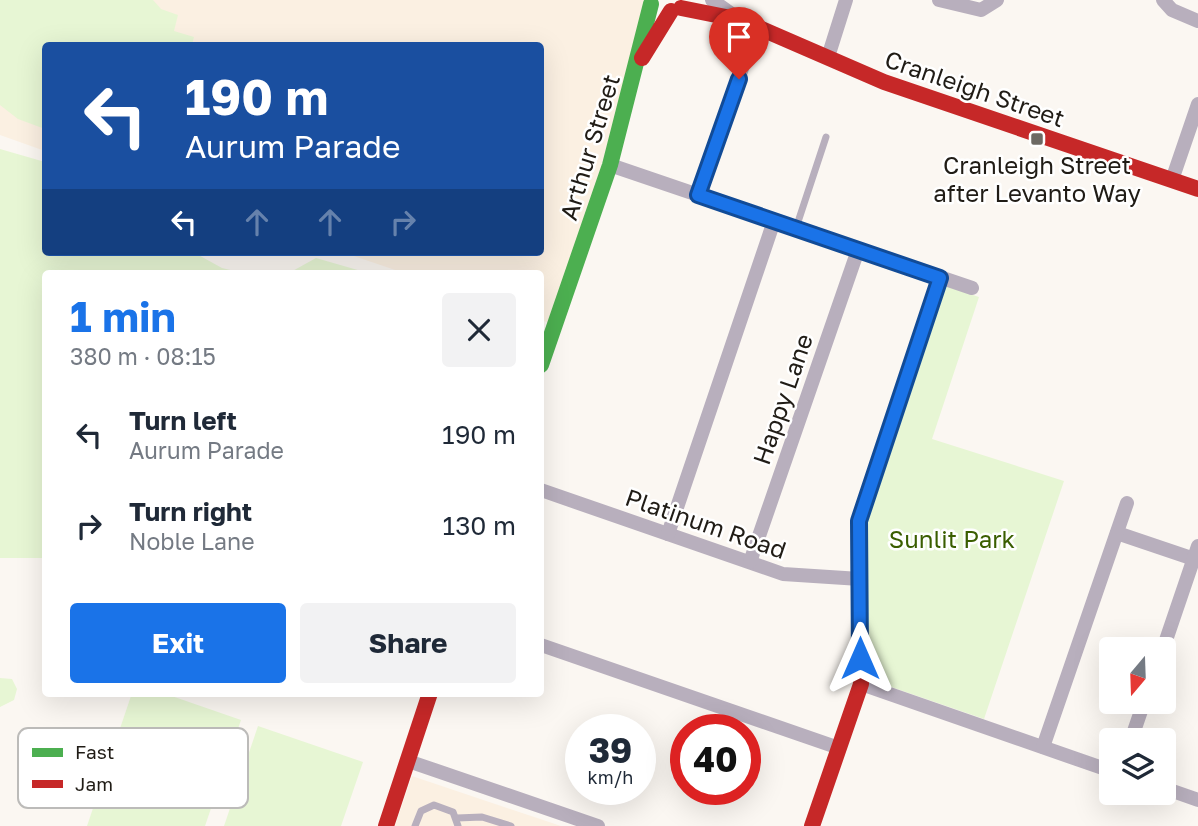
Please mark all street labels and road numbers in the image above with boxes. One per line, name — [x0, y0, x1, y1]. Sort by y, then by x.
street label: Cranleigh Street — [881, 44, 1069, 132]
street label: Arthur Street — [553, 70, 625, 224]
street label: Happy Lane — [746, 330, 818, 468]
street label: Platinum Road — [622, 482, 790, 564]

